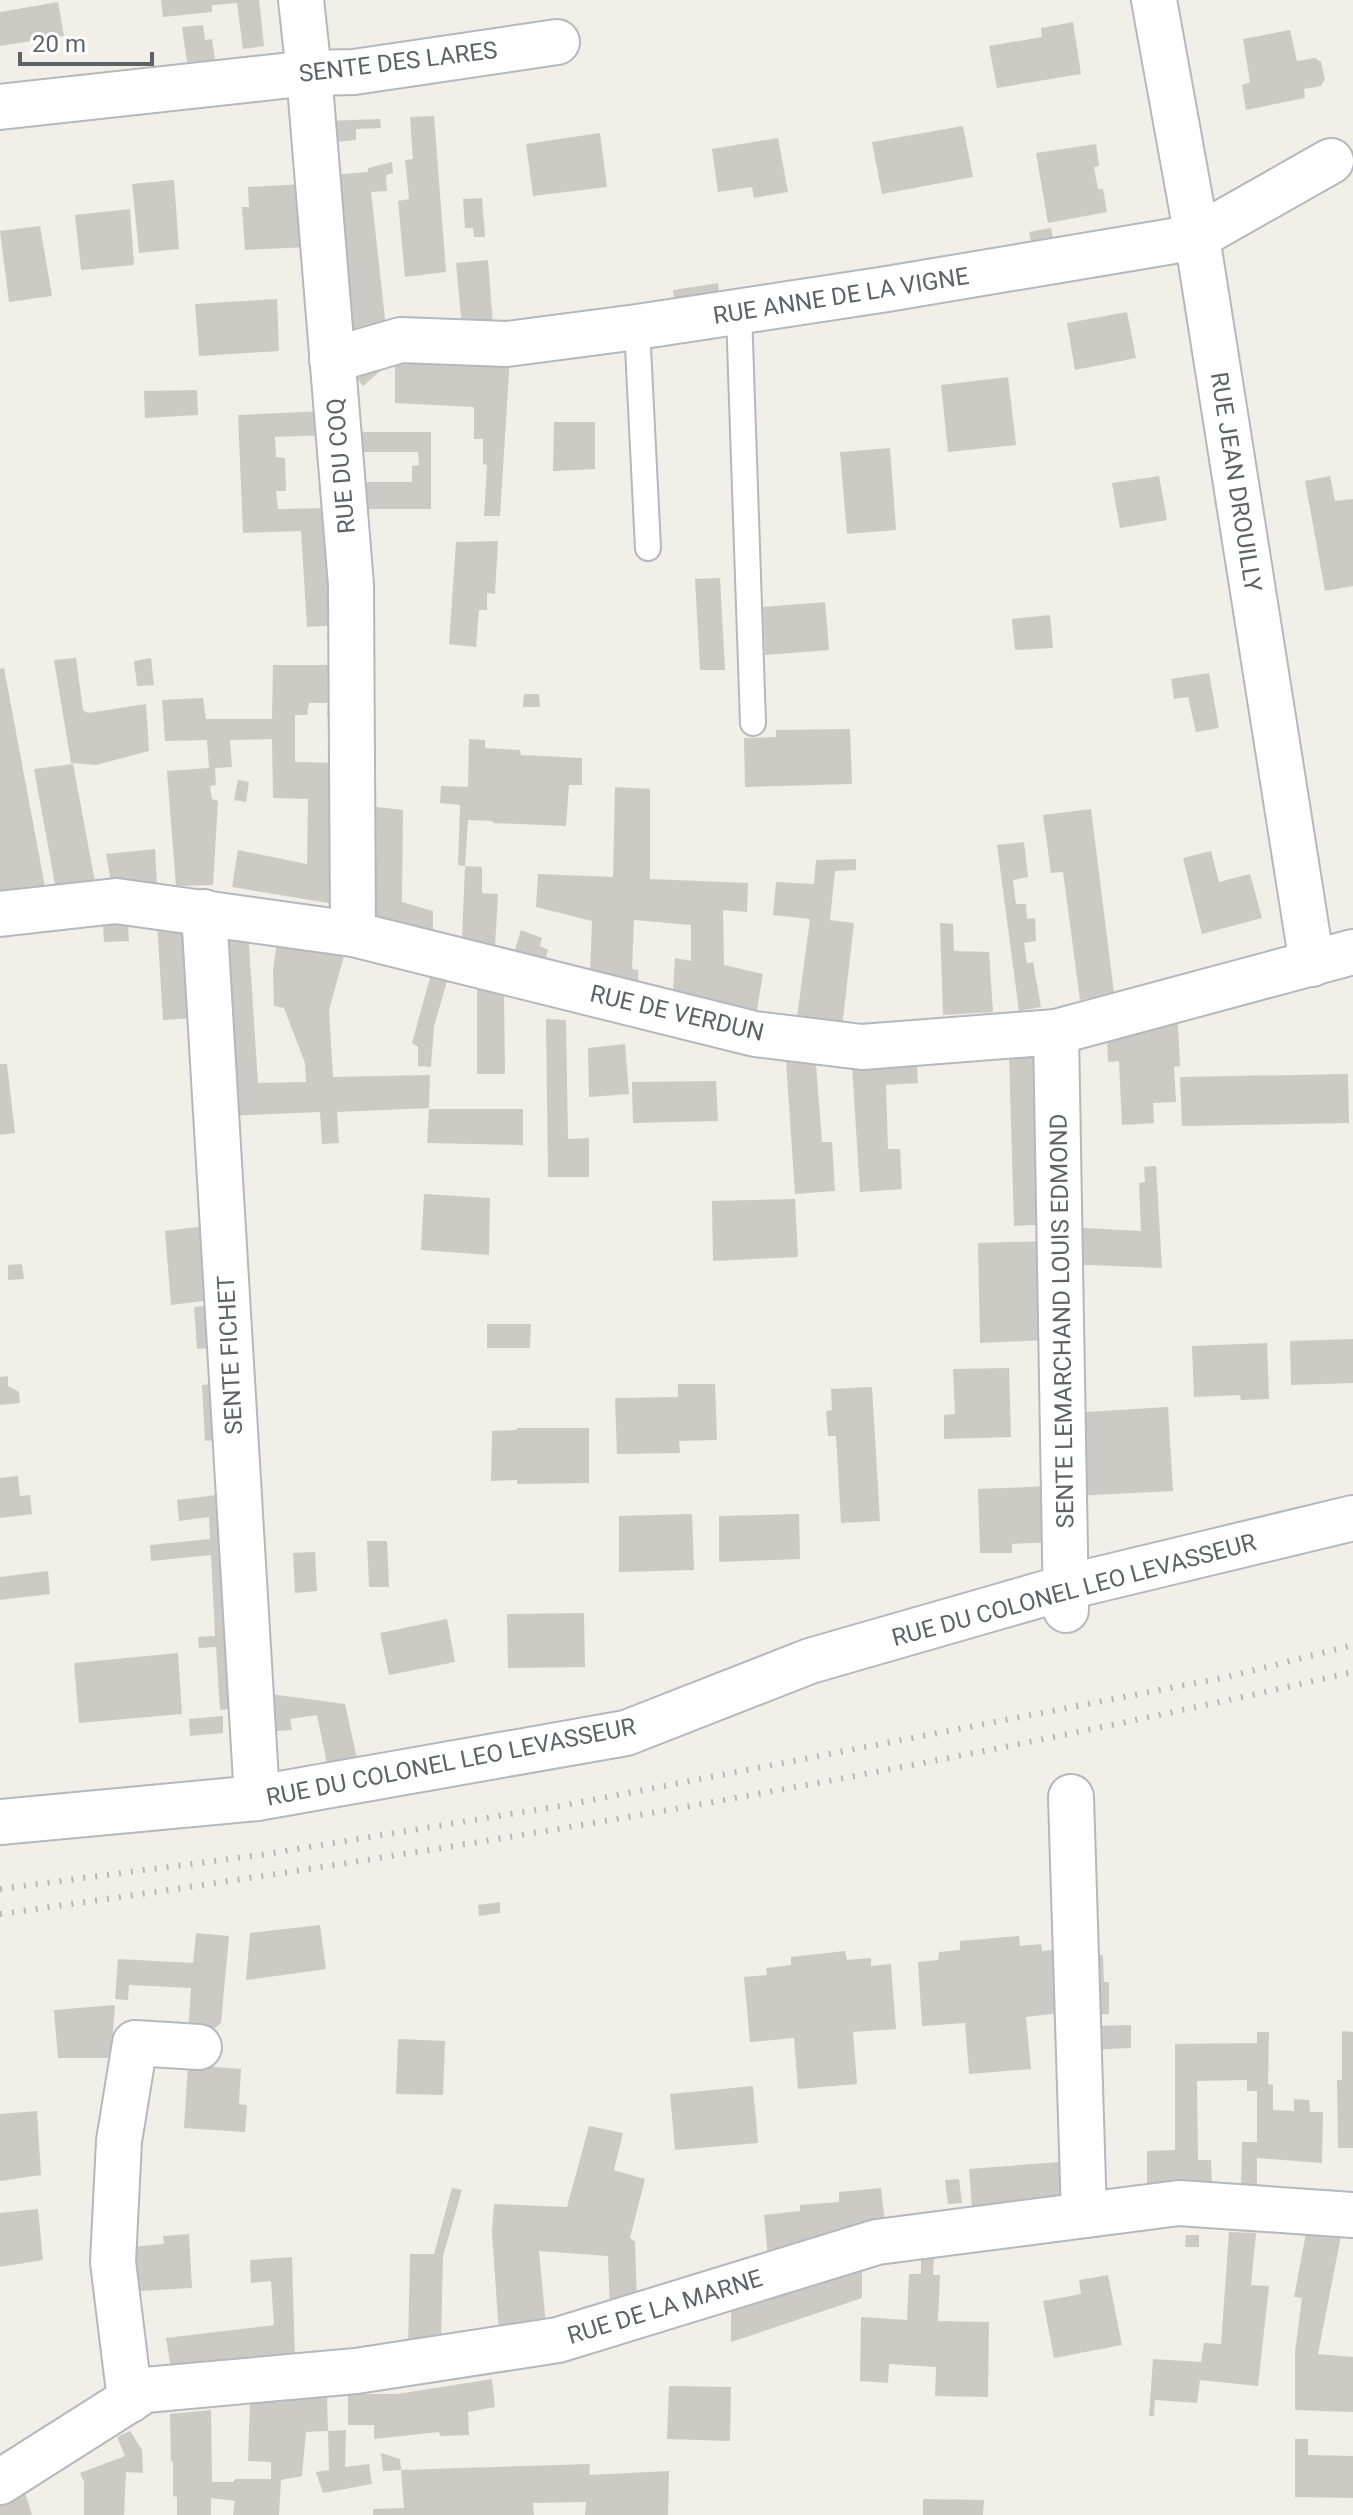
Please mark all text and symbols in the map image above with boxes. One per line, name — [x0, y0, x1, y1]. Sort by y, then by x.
scale bar — [20, 16, 152, 66]
text: 20 m — [32, 30, 86, 58]
street label: SENTE DES LARES — [297, 36, 499, 88]
street label: RUE ANNE DE LA VIGNE — [711, 262, 971, 330]
street label: RUE JEAN DROUILLY — [1205, 370, 1267, 594]
street label: RUE DU COQ — [321, 397, 361, 535]
street label: RUE DE VERDUN — [587, 979, 767, 1047]
street label: SENTE LEMARCHAND LOUIS EDMOND — [1044, 1113, 1080, 1529]
street label: SENTE FICHET — [212, 1275, 248, 1435]
street label: RUE DU COLONEL LEO LEVASSEUR — [889, 1528, 1259, 1652]
street label: RUE DU COLONEL LEO LEVASSEUR — [264, 1712, 638, 1812]
street label: RUE DE LA MARNE — [564, 2264, 766, 2350]

